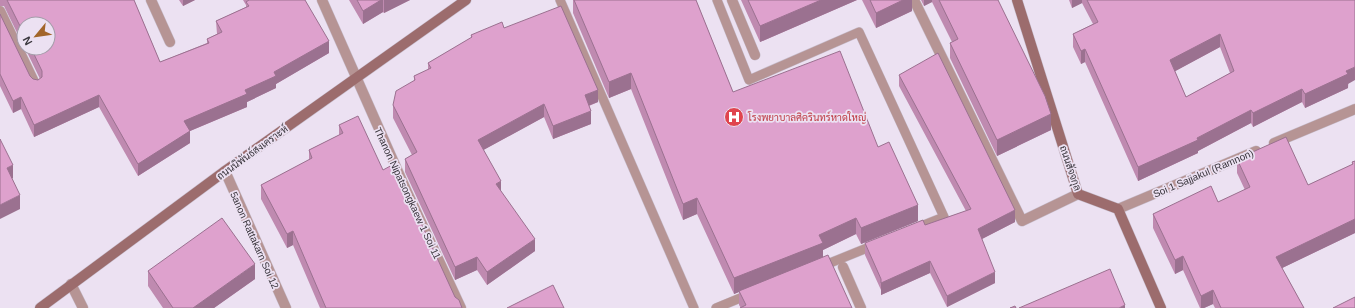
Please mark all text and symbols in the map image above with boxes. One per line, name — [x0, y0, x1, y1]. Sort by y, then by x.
north arrow — [16, 16, 56, 56]
text: N — [20, 34, 34, 47]
hospital icon: โรงพยาบาลศิครินทร์หาดใหญ่ — [723, 106, 745, 128]
place label: โรงพยาบาลศิครินทร์หาดใหญ่ — [747, 110, 866, 124]
street label: ถนนนิพันธ์สงเคราะห์ — [214, 121, 290, 182]
street label: Thanon Nipatsongkaew 1 Soi 11 — [372, 126, 443, 261]
street label: ถนนสัจจกุล — [1056, 144, 1084, 193]
street label: Soi 1 Sajjakul (Ramnon) — [1151, 147, 1255, 200]
street label: 5anon Rattakarn Soi 12 — [228, 190, 281, 291]

